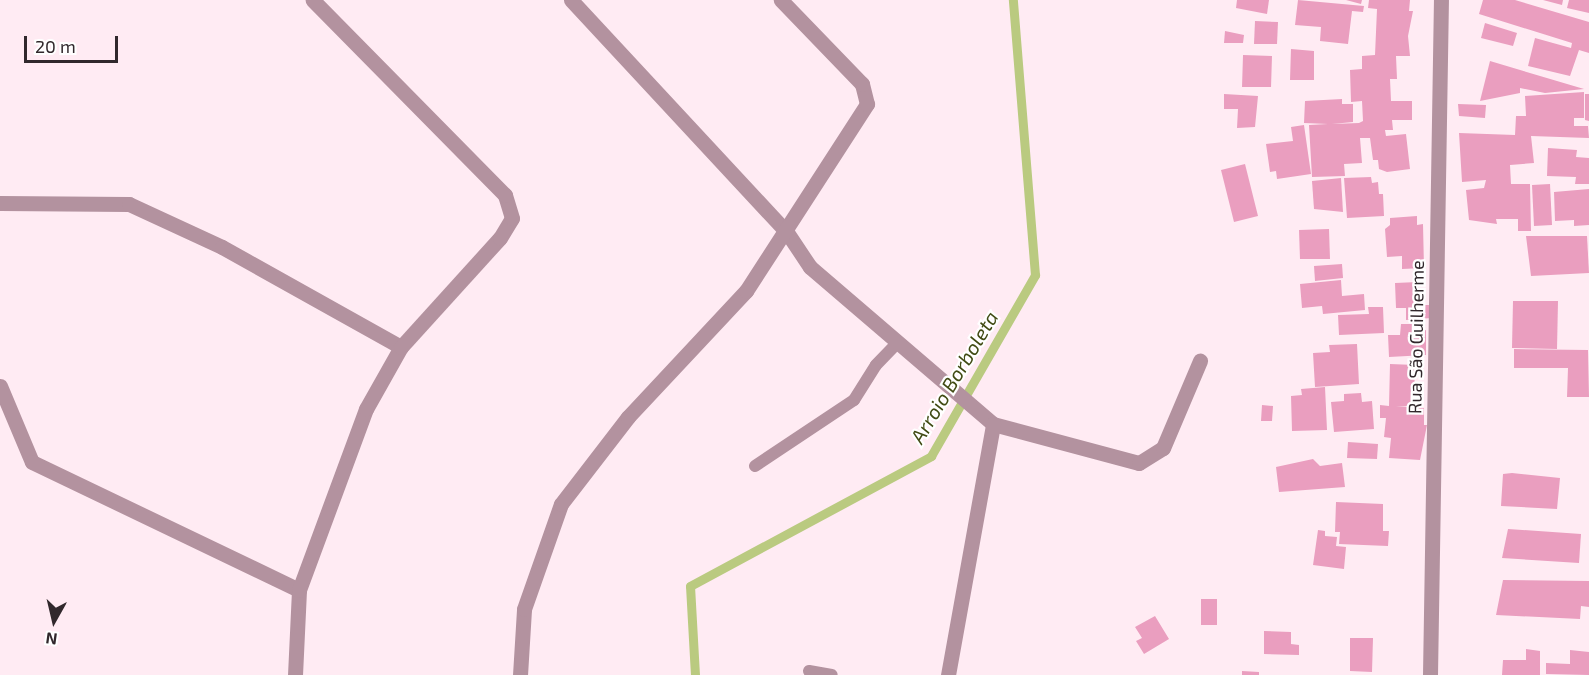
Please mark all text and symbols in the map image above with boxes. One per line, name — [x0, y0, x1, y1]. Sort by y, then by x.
scale bar — [27, 24, 122, 62]
text: 20 m — [35, 35, 76, 57]
street label: Rua São Guilherme — [1404, 260, 1428, 414]
water label: Arroio Borboleta — [905, 307, 1003, 447]
north arrow — [24, 591, 84, 651]
text: N — [44, 629, 58, 650]

